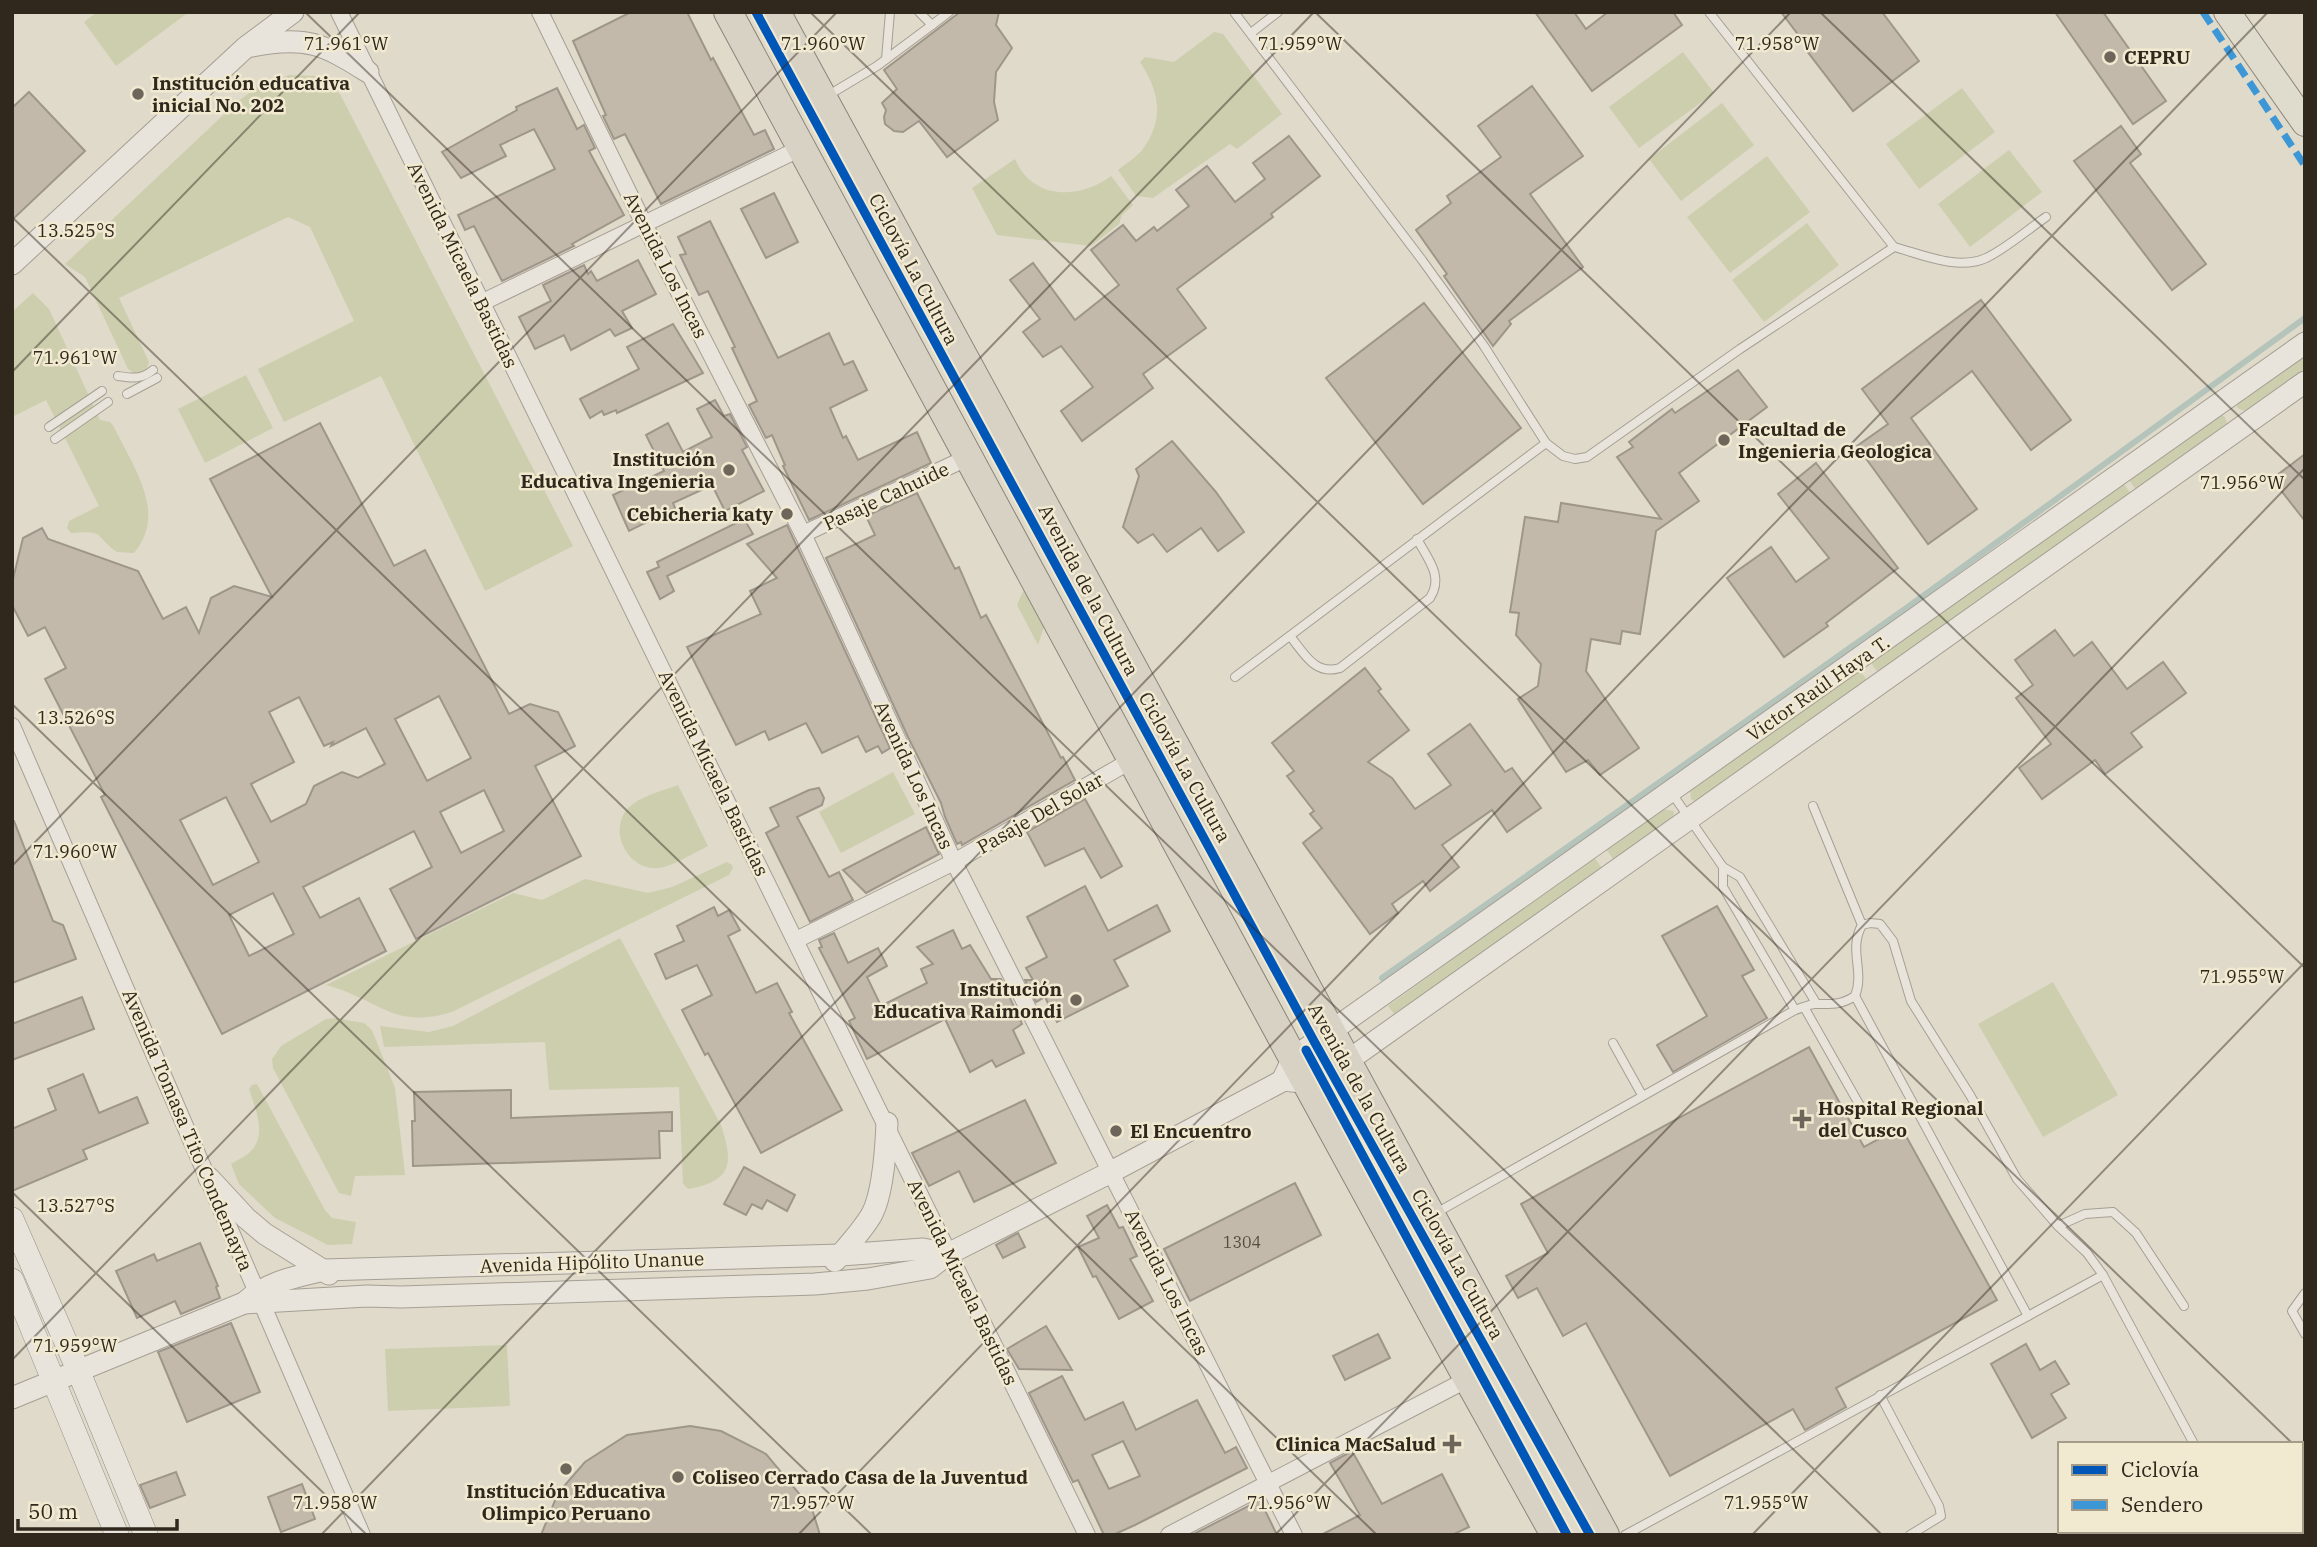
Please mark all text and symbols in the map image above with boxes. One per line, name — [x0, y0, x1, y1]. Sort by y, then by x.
text: 71.961°W — [304, 32, 389, 55]
text: 71.960°W — [781, 32, 866, 55]
text: 71.959°W — [1258, 32, 1343, 55]
text: 71.958°W — [1735, 32, 1820, 55]
place label: CEPRU — [2124, 45, 2190, 69]
marker: CEPRU — [2102, 49, 2118, 65]
place label: Institución educativa inicial No. 202 — [152, 71, 350, 117]
marker: Institución educativa inicial No. 202 — [130, 86, 146, 102]
street label: Avenida Micaela Bastidas — [403, 158, 523, 372]
street label: Avenida Los Incas — [619, 188, 713, 342]
street label: Ciclovía La Cultura — [864, 189, 964, 349]
text: 13.525°S — [37, 219, 115, 242]
text: 71.961°W — [33, 346, 118, 369]
place label: Facultad de Ingenieria Geologica — [1738, 417, 1932, 463]
marker: Facultad de Ingenieria Geologica — [1716, 432, 1732, 448]
place label: Institución Educativa Ingenieria — [521, 447, 715, 493]
street label: Pasaje Cahuide — [819, 456, 953, 536]
marker: Institución Educativa Ingenieria — [721, 462, 737, 478]
text: 71.956°W — [2200, 471, 2285, 494]
street label: Avenida de la Cultura — [1034, 500, 1144, 680]
place label: Cebicheria katy — [627, 502, 773, 526]
marker: Cebicheria katy — [779, 506, 795, 522]
street label: Victor Raúl Haya T. — [1742, 630, 1894, 746]
street label: Avenida Micaela Bastidas — [654, 666, 774, 880]
street label: Ciclovía La Cultura — [1134, 688, 1236, 846]
street label: Avenida Los Incas — [869, 697, 959, 853]
text: 13.526°S — [37, 706, 115, 729]
street label: Pasaje Del Solar — [972, 767, 1108, 859]
text: 71.960°W — [33, 840, 118, 863]
text: 71.955°W — [2200, 965, 2285, 988]
place label: Institución Educativa Raimondi — [874, 977, 1062, 1023]
street label: Avenida Tomasa Tito Condemayta — [117, 985, 259, 1275]
marker: Institución Educativa Raimondi — [1068, 992, 1084, 1008]
street label: Avenida de la Cultura — [1303, 999, 1417, 1177]
place label: Hospital Regional del Cusco — [1818, 1096, 1983, 1142]
marker: Hospital Regional del Cusco — [1792, 1109, 1812, 1129]
place label: El Encuentro — [1130, 1119, 1252, 1143]
marker: El Encuentro — [1108, 1123, 1124, 1139]
street label: Avenida Micaela Bastidas — [903, 1175, 1023, 1389]
street label: Ciclovía La Cultura — [1407, 1185, 1509, 1343]
text: 13.527°S — [37, 1194, 115, 1217]
street label: Avenida Los Incas — [1120, 1205, 1214, 1359]
house number: 1304 — [1223, 1232, 1261, 1252]
street label: Avenida Hipólito Unanue — [479, 1246, 705, 1278]
text: 71.959°W — [33, 1334, 118, 1357]
place label: Clinica MacSalud — [1275, 1432, 1436, 1456]
marker: Clinica MacSalud — [1442, 1434, 1462, 1454]
legend — [2058, 1442, 2303, 1533]
text: Ciclovía — [2121, 1455, 2199, 1483]
marker: Institución Educativa Olimpico Peruano — [558, 1461, 574, 1477]
place label: Coliseo Cerrado Casa de la Juventud — [692, 1465, 1028, 1489]
marker: Coliseo Cerrado Casa de la Juventud — [670, 1469, 686, 1485]
place label: Institución Educativa Olimpico Peruano — [466, 1479, 666, 1525]
scale bar — [18, 1488, 177, 1532]
text: Sendero — [2121, 1490, 2203, 1518]
text: 71.958°W — [293, 1491, 378, 1514]
text: 71.957°W — [770, 1491, 855, 1514]
text: 71.956°W — [1247, 1491, 1332, 1514]
text: 71.955°W — [1724, 1491, 1809, 1514]
text: 50 m — [28, 1497, 78, 1525]

